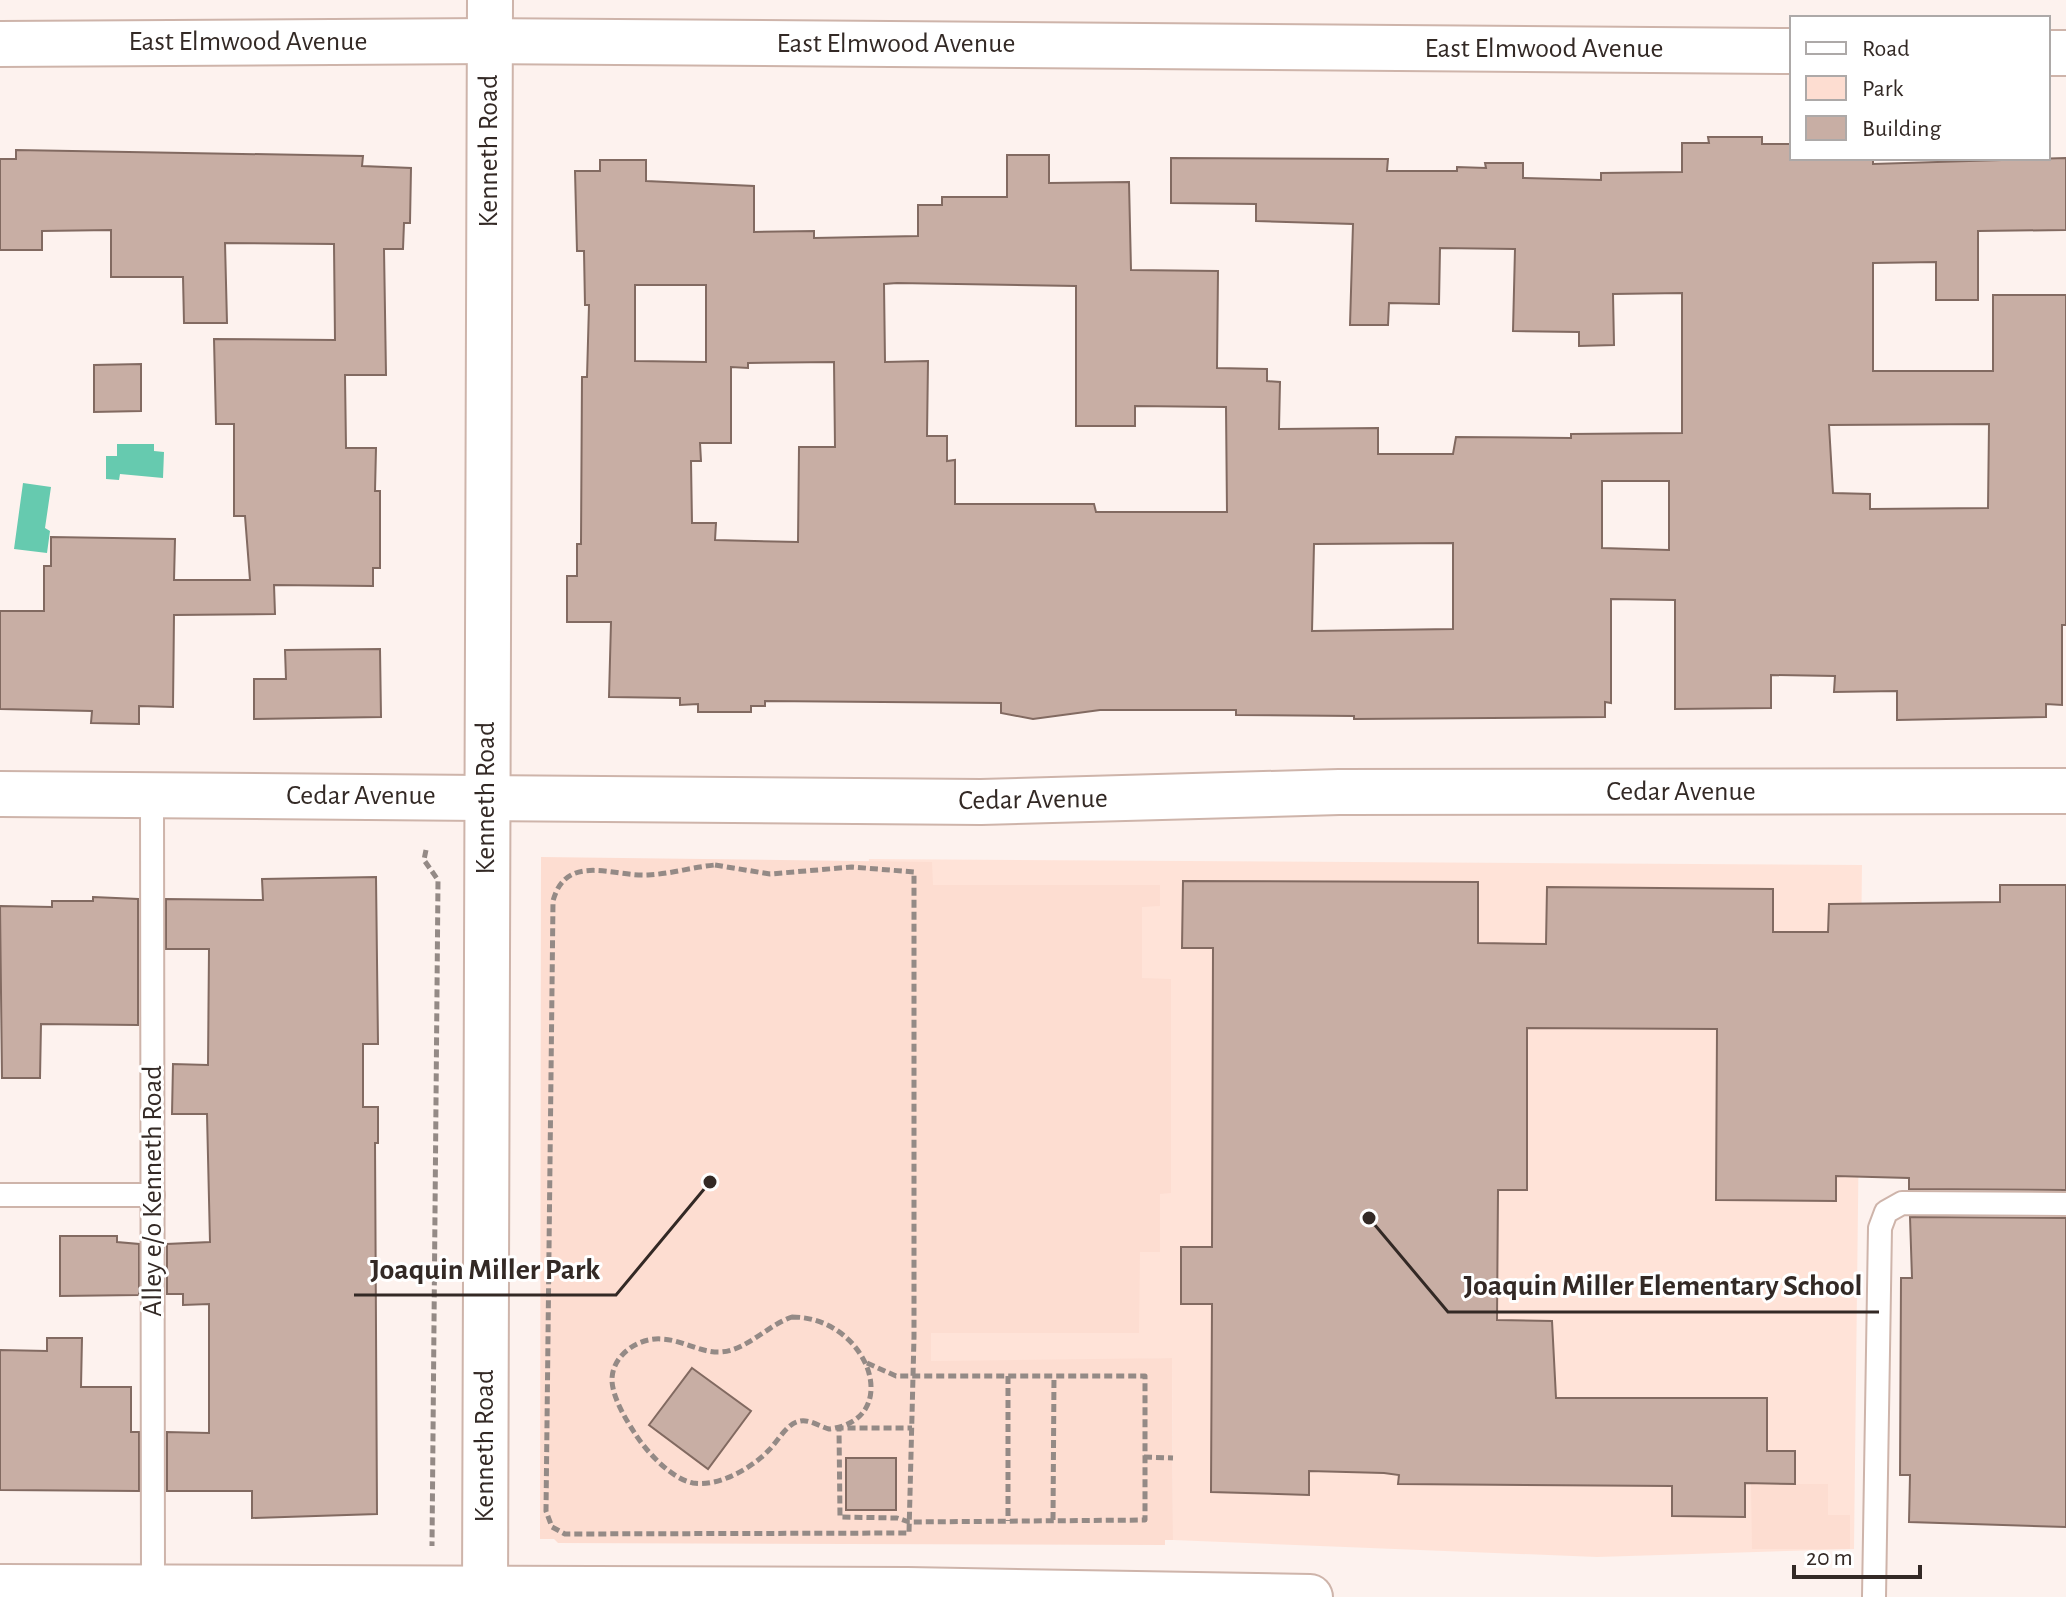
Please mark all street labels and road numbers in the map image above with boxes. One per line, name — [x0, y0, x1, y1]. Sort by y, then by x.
street label: East Elmwood Avenue — [129, 28, 367, 56]
street label: East Elmwood Avenue — [777, 30, 1015, 58]
street label: East Elmwood Avenue — [1425, 35, 1663, 63]
street label: Kenneth Road — [475, 75, 503, 227]
street label: Kenneth Road — [472, 722, 500, 874]
street label: Cedar Avenue — [1606, 778, 1756, 806]
street label: Cedar Avenue — [286, 782, 436, 810]
street label: Cedar Avenue — [958, 785, 1108, 815]
street label: Alley e/o Kenneth Road — [139, 1065, 167, 1317]
street label: Kenneth Road — [471, 1370, 499, 1522]

